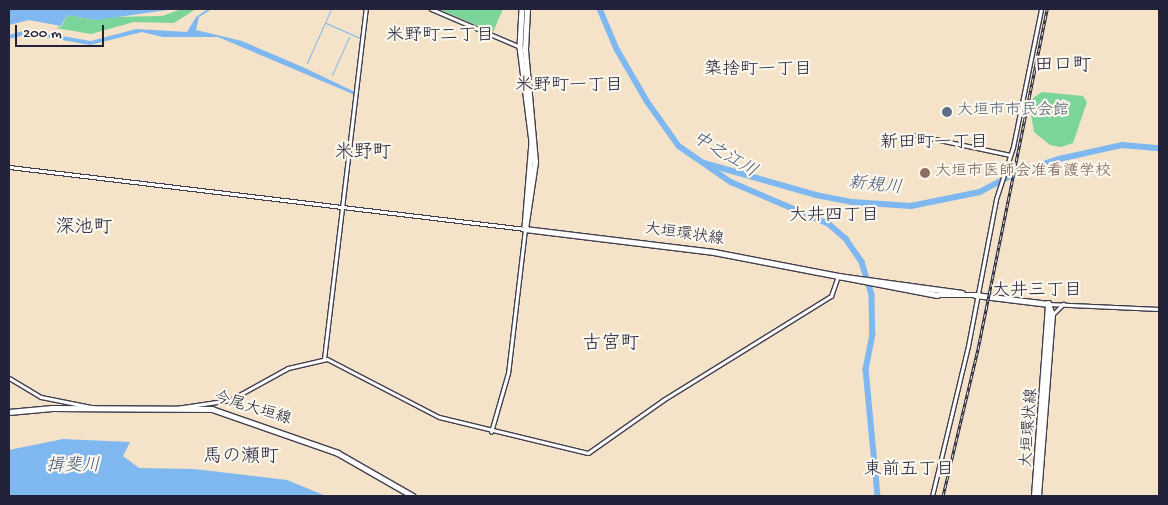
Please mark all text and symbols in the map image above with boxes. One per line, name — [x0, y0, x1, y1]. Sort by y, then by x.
scale bar — [18, 15, 106, 47]
text: 200 m — [23, 25, 62, 43]
district label: 米野町二丁目 — [386, 26, 494, 48]
district label: 田口町 — [1035, 56, 1091, 78]
district label: 築捨町一丁目 — [704, 60, 812, 82]
district label: 米野町一丁目 — [515, 76, 623, 98]
place label: 大垣市市民会館 — [957, 102, 1069, 122]
marker: 大垣市市民会館 — [941, 106, 953, 118]
water label: 中之江川 — [688, 128, 760, 184]
district label: 新田町一丁目 — [880, 133, 988, 155]
district label: 米野町 — [335, 143, 391, 165]
place label: 大垣市医師会准看護学校 — [935, 163, 1111, 183]
marker: 大垣市医師会准看護学校 — [919, 167, 931, 179]
water label: 新規川 — [847, 173, 903, 201]
district label: 大井四丁目 — [789, 206, 879, 228]
district label: 深池町 — [56, 218, 112, 240]
street label: 大垣環状線 — [643, 221, 725, 251]
district label: 大井三丁目 — [992, 281, 1082, 303]
district label: 古宮町 — [583, 334, 639, 356]
street label: 大垣環状線 — [1019, 387, 1043, 469]
street label: 今尾大垣線 — [211, 389, 293, 431]
district label: 馬の瀬町 — [203, 447, 279, 469]
water label: 揖斐川 — [46, 456, 100, 478]
district label: 東前五丁目 — [864, 460, 954, 482]

